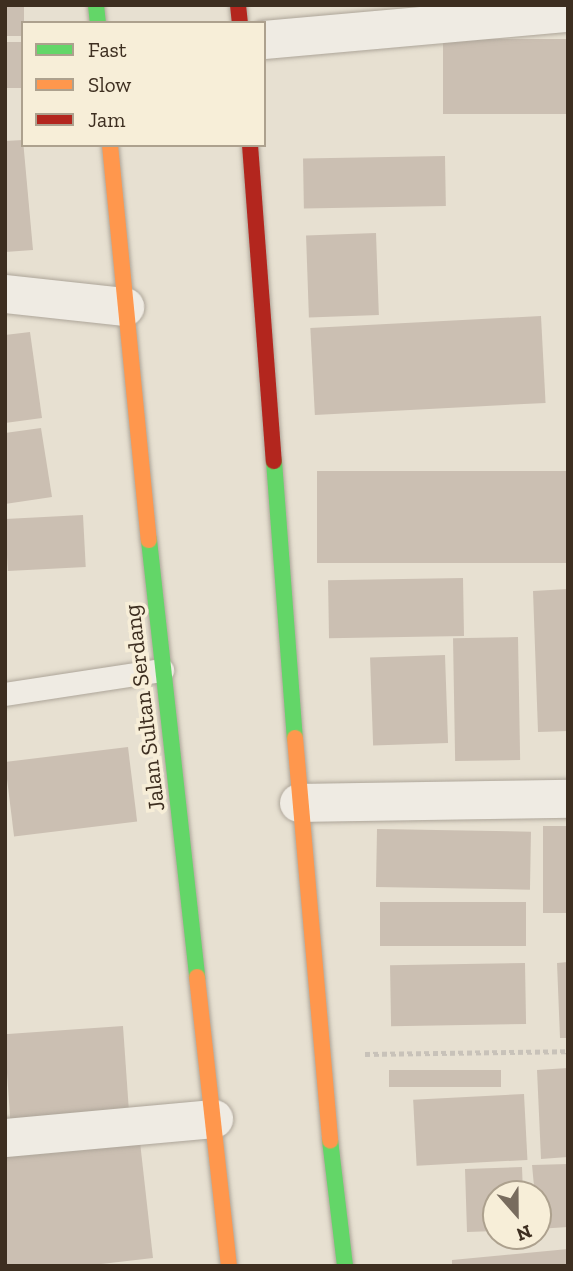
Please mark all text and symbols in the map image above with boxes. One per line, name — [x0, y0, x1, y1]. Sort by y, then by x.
legend — [21, 21, 266, 147]
text: Fast — [88, 37, 127, 62]
text: Slow — [88, 72, 131, 97]
text: Jam — [88, 107, 125, 132]
street label: Jalan Sultan Serdang — [118, 603, 170, 813]
north arrow — [482, 1180, 552, 1250]
text: N — [513, 1220, 535, 1247]

